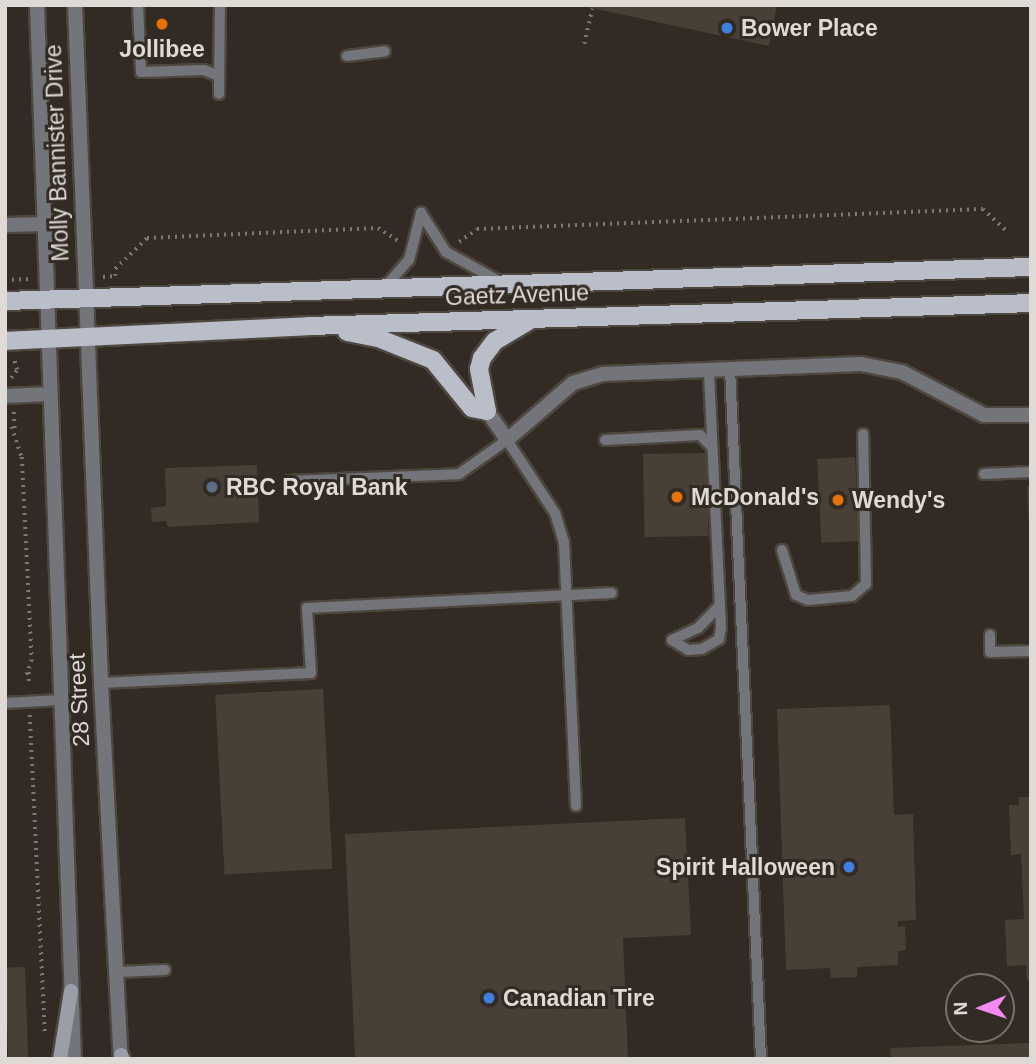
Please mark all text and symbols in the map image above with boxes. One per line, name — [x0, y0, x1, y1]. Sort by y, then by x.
place label: Bower Place — [741, 14, 878, 42]
marker: Jollibee — [154, 16, 170, 32]
marker: Bower Place — [719, 20, 735, 36]
place label: Jollibee — [119, 35, 205, 63]
street label: Molly Bannister Drive — [39, 44, 75, 262]
street label: Gaetz Avenue — [444, 279, 590, 311]
place label: RBC Royal Bank — [226, 473, 407, 501]
marker: RBC Royal Bank — [204, 479, 220, 495]
place label: McDonald's — [691, 483, 819, 511]
place label: Wendy's — [852, 486, 945, 514]
marker: McDonald's — [669, 489, 685, 505]
marker: Wendy's — [830, 492, 846, 508]
street label: 28 Street — [63, 653, 95, 747]
place label: Spirit Halloween — [656, 853, 835, 881]
marker: Spirit Halloween — [841, 859, 857, 875]
north arrow — [945, 973, 1015, 1043]
place label: Canadian Tire — [503, 984, 655, 1012]
marker: Canadian Tire — [481, 990, 497, 1006]
text: N — [950, 1001, 971, 1016]

